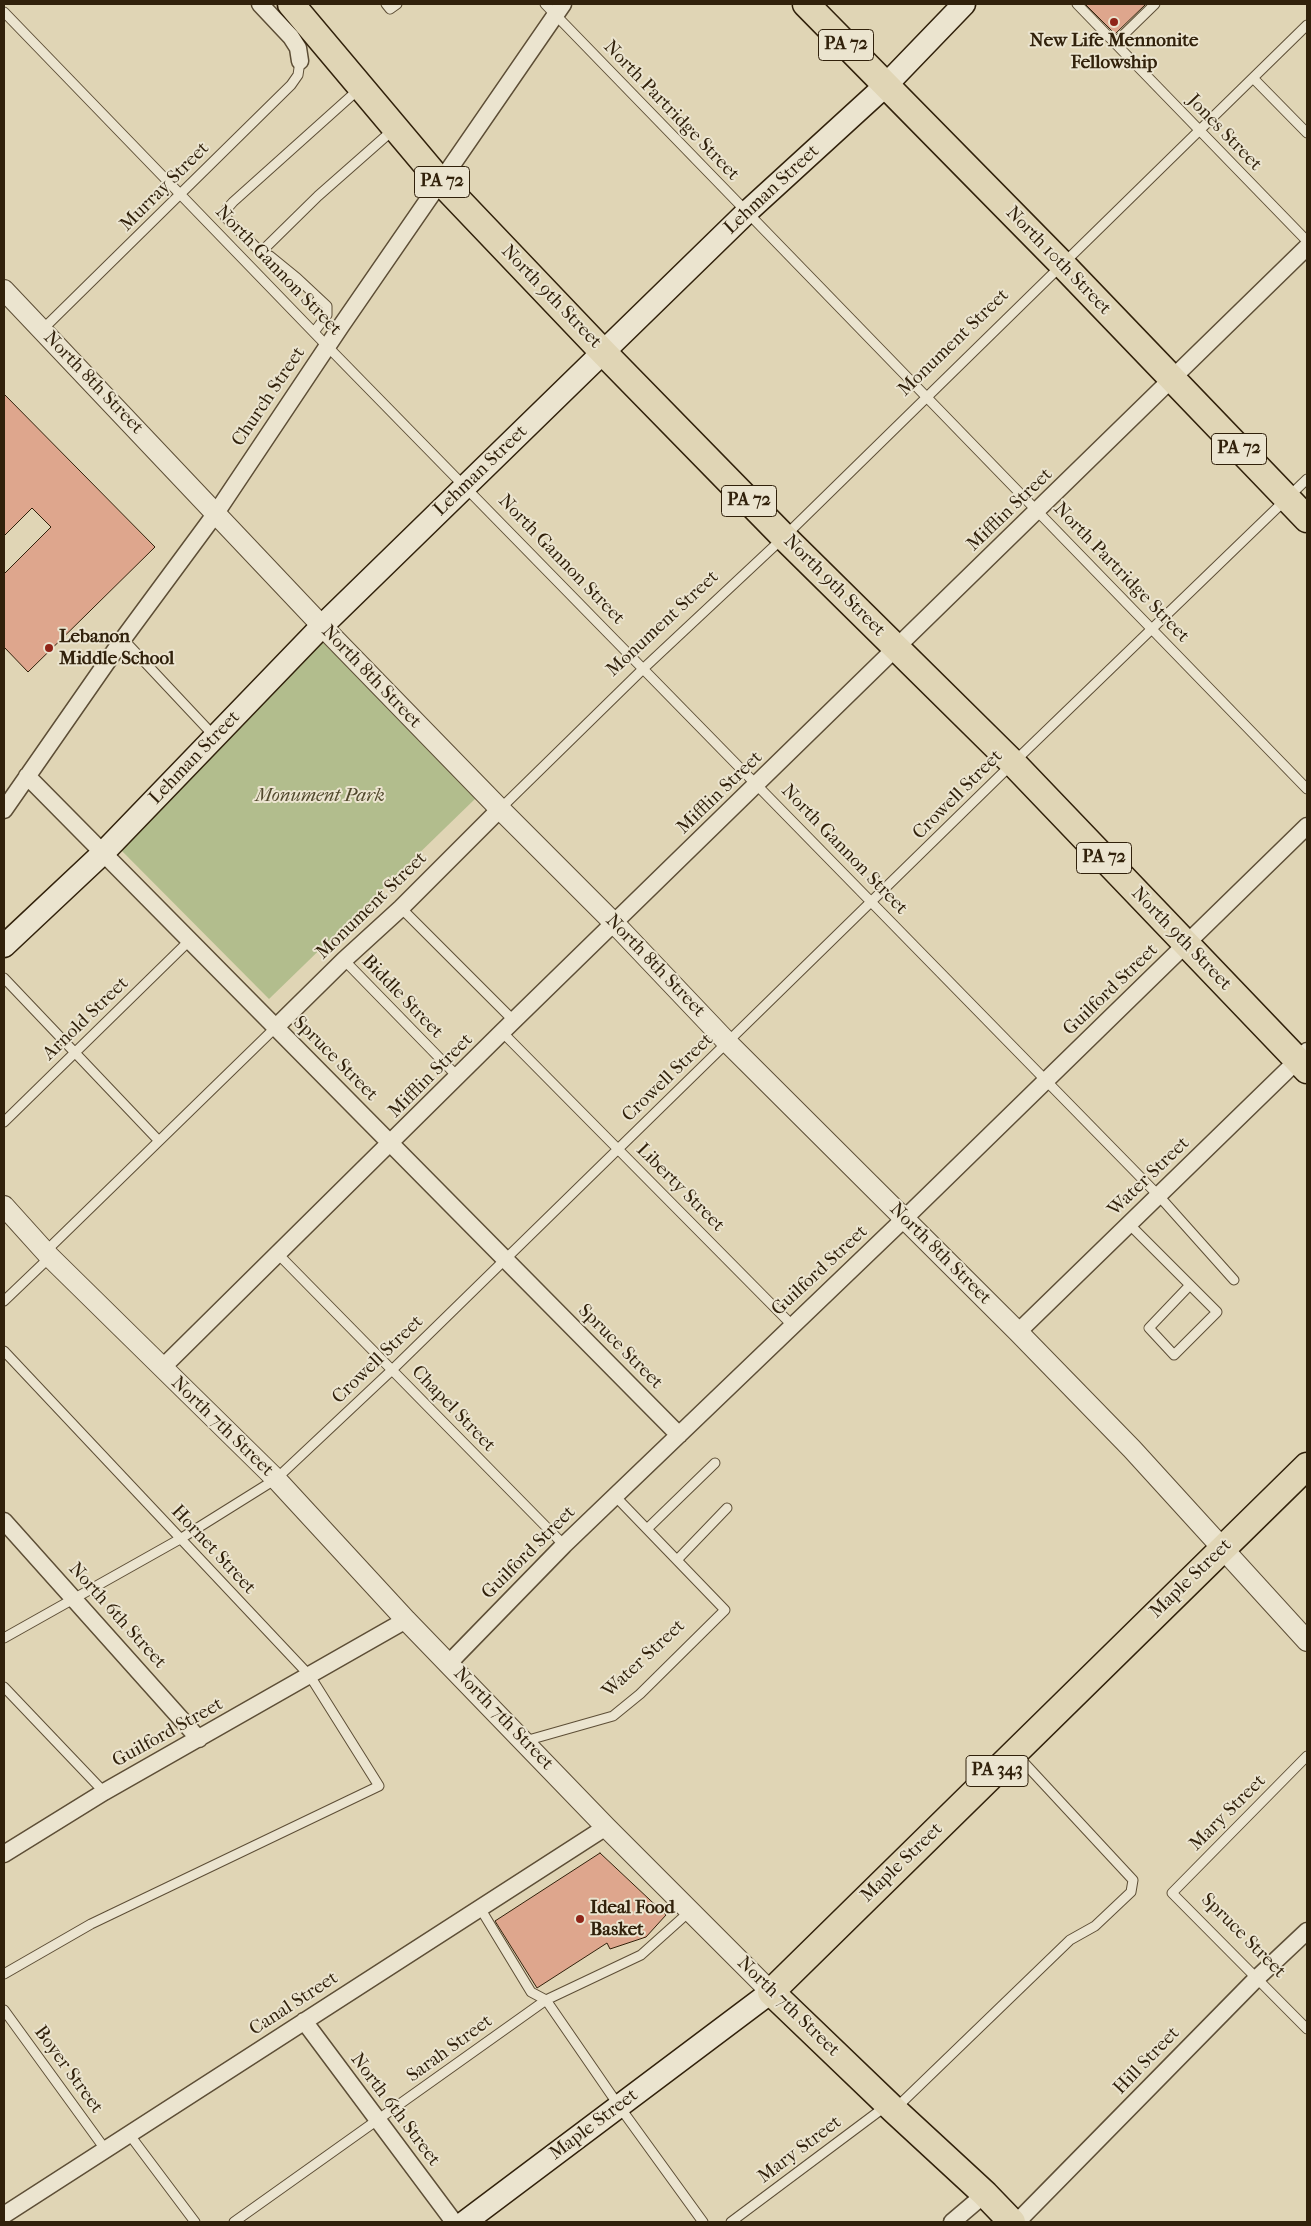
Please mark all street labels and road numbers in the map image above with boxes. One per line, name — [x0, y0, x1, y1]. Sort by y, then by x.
road number: PA 72 — [818, 30, 874, 60]
street label: North Partridge Street — [598, 36, 744, 186]
street label: Jones Street — [1182, 90, 1266, 176]
street label: Murray Street — [116, 138, 214, 236]
street label: Lehman Street — [720, 140, 824, 240]
road number: PA 72 — [414, 166, 470, 198]
street label: North Gannon Street — [210, 201, 346, 341]
street label: North 10th Street — [1000, 202, 1116, 320]
street label: North 9th Street — [496, 241, 606, 353]
street label: Monument Street — [894, 284, 1014, 402]
street label: North 8th Street — [38, 327, 148, 439]
street label: Church Street — [227, 343, 311, 451]
street label: Lehman Street — [429, 421, 533, 521]
road number: PA 72 — [1212, 434, 1266, 464]
street label: Mifflin Street — [963, 464, 1057, 556]
road number: PA 72 — [722, 486, 776, 516]
street label: North Gannon Street — [493, 490, 629, 630]
street label: North Partridge Street — [1048, 498, 1194, 648]
street label: North 9th Street — [778, 530, 890, 642]
street label: Monument Street — [602, 566, 724, 682]
street label: North 8th Street — [316, 621, 426, 733]
street label: Lehman Street — [145, 706, 245, 810]
street label: Crowell Street — [908, 745, 1008, 845]
street label: Mifflin Street — [673, 747, 767, 839]
street label: North Gannon Street — [776, 780, 912, 920]
road number: PA 72 — [1076, 842, 1132, 874]
street label: Monument Street — [312, 847, 432, 965]
street label: North 9th Street — [1126, 883, 1236, 995]
street label: North 8th Street — [600, 910, 710, 1022]
street label: Guilford Street — [1059, 939, 1163, 1041]
street label: Biddle Street — [357, 951, 447, 1043]
street label: Arnold Street — [38, 972, 134, 1066]
street label: Spruce Street — [288, 1012, 382, 1106]
street label: Mifflin Street — [384, 1029, 478, 1123]
street label: Crowell Street — [618, 1029, 718, 1127]
street label: Water Street — [1103, 1132, 1195, 1222]
street label: Liberty Street — [631, 1139, 729, 1237]
street label: North 8th Street — [884, 1198, 996, 1310]
street label: Guilford Street — [767, 1221, 873, 1321]
street label: Spruce Street — [573, 1300, 667, 1394]
street label: Crowell Street — [328, 1311, 428, 1409]
street label: Chapel Street — [406, 1361, 500, 1457]
street label: North 7th Street — [166, 1372, 278, 1482]
street label: Hornet Street — [166, 1501, 260, 1599]
street label: Guilford Street — [477, 1501, 581, 1605]
street label: Maple Street — [1145, 1534, 1237, 1624]
street label: North 6th Street — [63, 1558, 171, 1674]
street label: Water Street — [598, 1615, 690, 1703]
street label: North 7th Street — [448, 1663, 558, 1775]
street label: Guilford Street — [109, 1693, 227, 1773]
road number: PA 343 — [966, 1755, 1028, 1786]
street label: Mary Street — [1185, 1770, 1271, 1856]
street label: Maple Street — [856, 1818, 948, 1908]
street label: Spruce Street — [1196, 1889, 1290, 1983]
street label: North 7th Street — [732, 1952, 844, 2062]
street label: Canal Street — [245, 1967, 343, 2041]
street label: Sarah Street — [403, 2010, 497, 2088]
street label: Boyer Street — [29, 2022, 107, 2118]
street label: Hill Street — [1109, 2022, 1185, 2100]
street label: North 6th Street — [345, 2049, 445, 2171]
street label: Maple Street — [545, 2084, 643, 2166]
street label: Mary Street — [754, 2111, 846, 2189]

